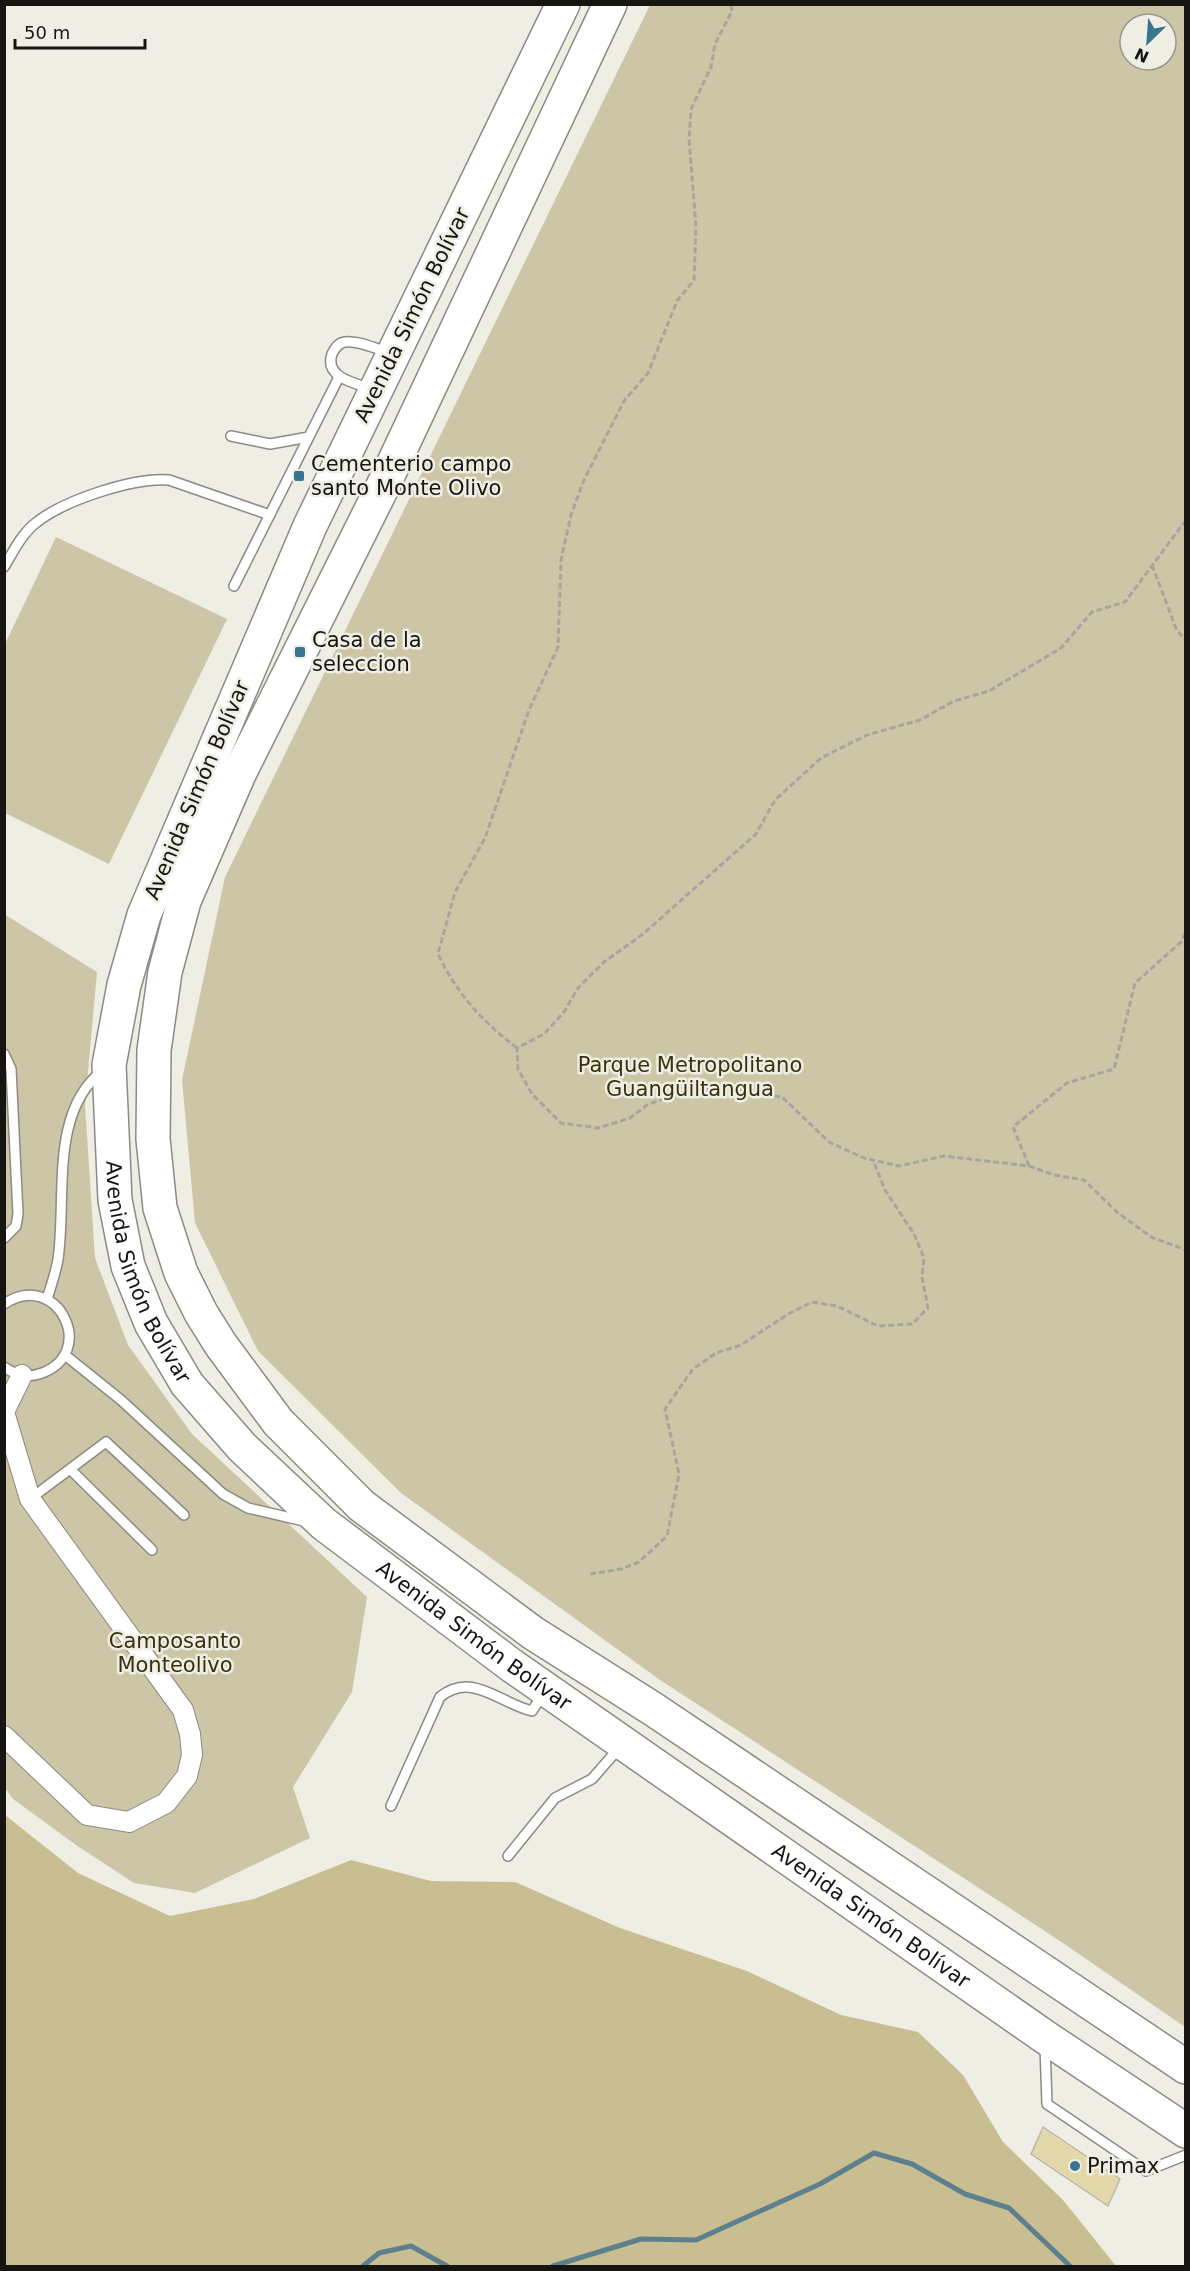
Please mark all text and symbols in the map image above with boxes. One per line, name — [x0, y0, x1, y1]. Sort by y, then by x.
scale bar — [15, 12, 146, 50]
north arrow — [1118, 12, 1178, 72]
text: 50 m — [24, 22, 70, 43]
text: N — [1132, 44, 1152, 67]
street label: Avenida Simón Bolívar — [350, 203, 475, 426]
place label: Cementerio campo santo Monte Olivo — [311, 452, 511, 500]
marker: Cementerio campo santo Monte Olivo — [292, 469, 306, 483]
place label: Casa de la seleccion — [312, 628, 422, 676]
marker: Casa de la seleccion — [293, 645, 307, 659]
street label: Avenida Simón Bolívar — [140, 676, 254, 903]
park label: Parque Metropolitano Guangüiltangua — [578, 1053, 802, 1101]
street label: Avenida Simón Bolívar — [101, 1160, 196, 1388]
street label: Avenida Simón Bolívar — [372, 1556, 576, 1716]
park label: Camposanto Monteolivo — [109, 1629, 241, 1677]
street label: Avenida Simón Bolívar — [767, 1839, 975, 1993]
place label: Primax — [1087, 2154, 1160, 2178]
marker: Primax — [1068, 2159, 1082, 2173]

